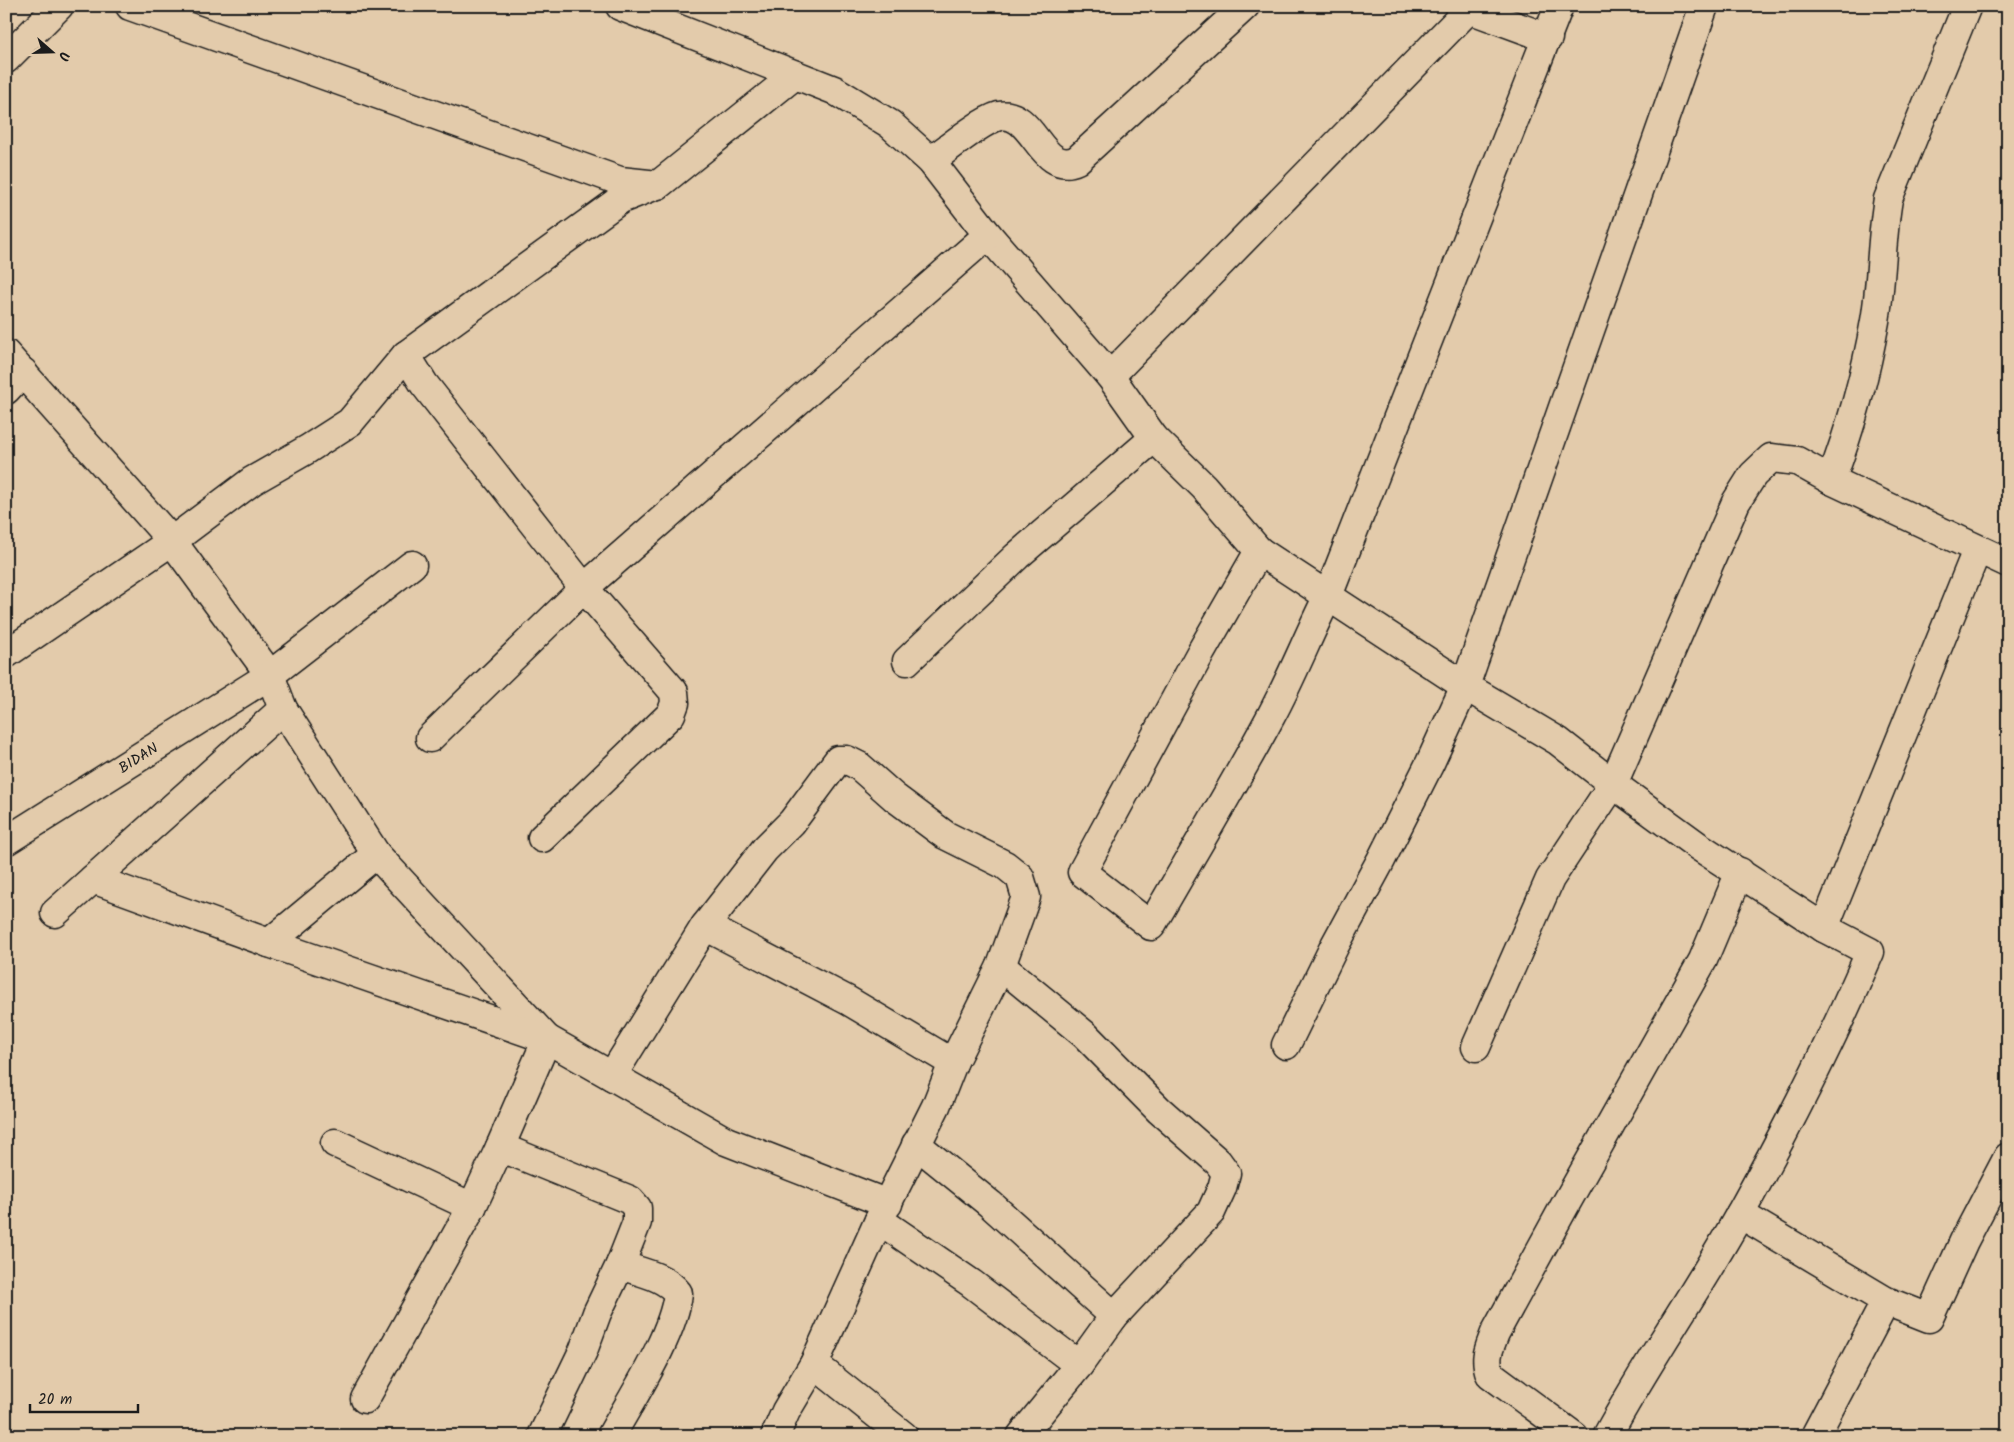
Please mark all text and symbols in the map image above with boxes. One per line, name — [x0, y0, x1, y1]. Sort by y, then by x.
north arrow — [28, 28, 78, 78]
text: U — [51, 48, 75, 64]
street label: BIDAN — [114, 737, 163, 780]
scale bar — [30, 1382, 138, 1414]
text: 20 m — [38, 1388, 72, 1412]

